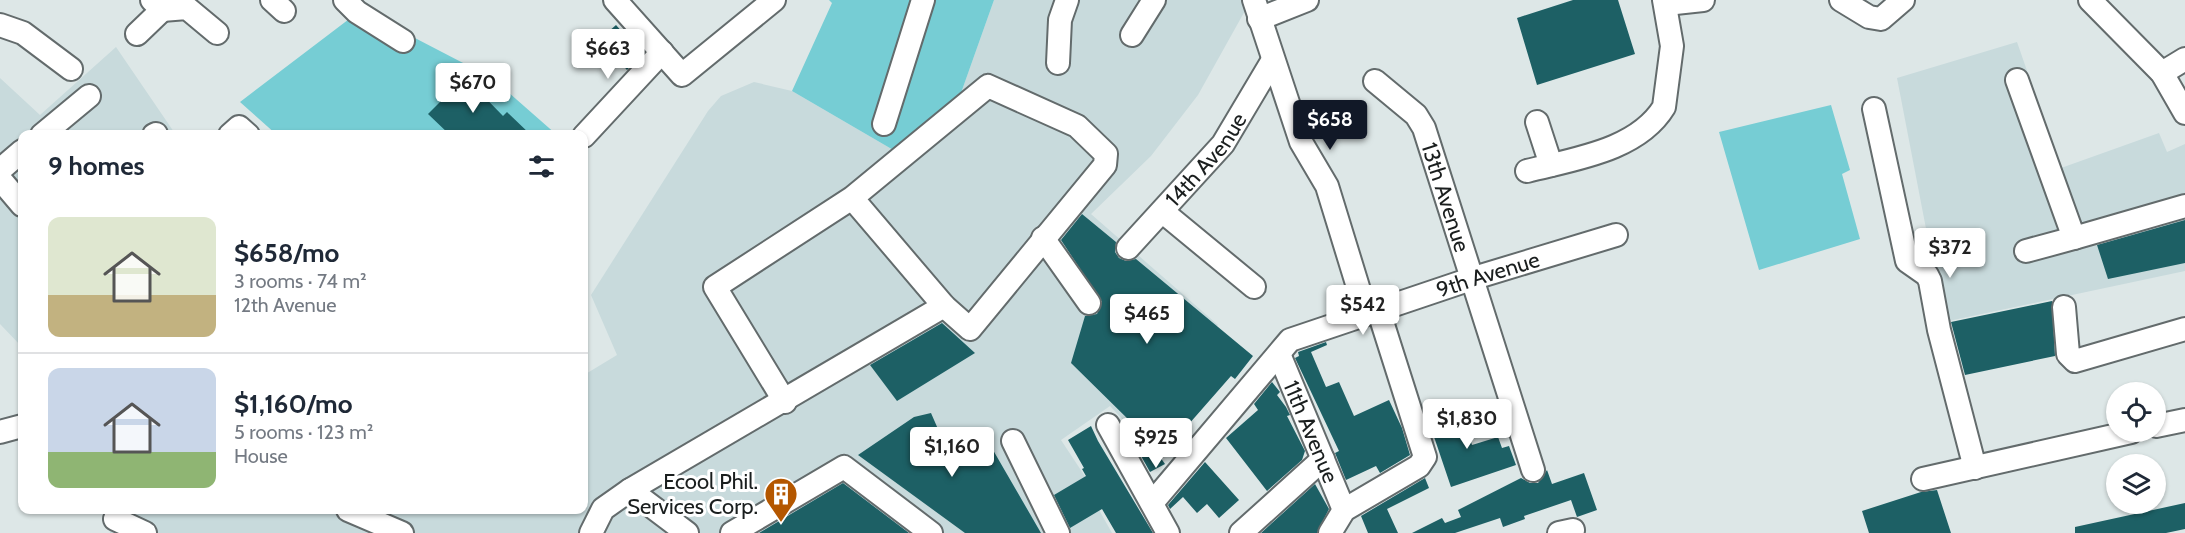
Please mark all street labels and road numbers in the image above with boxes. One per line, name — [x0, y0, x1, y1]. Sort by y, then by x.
street label: 14th Avenue — [1159, 108, 1252, 212]
street label: 13th Avenue — [1416, 139, 1476, 255]
street label: 9th Avenue — [1433, 245, 1543, 303]
street label: 11th Avenue — [1278, 376, 1345, 487]

